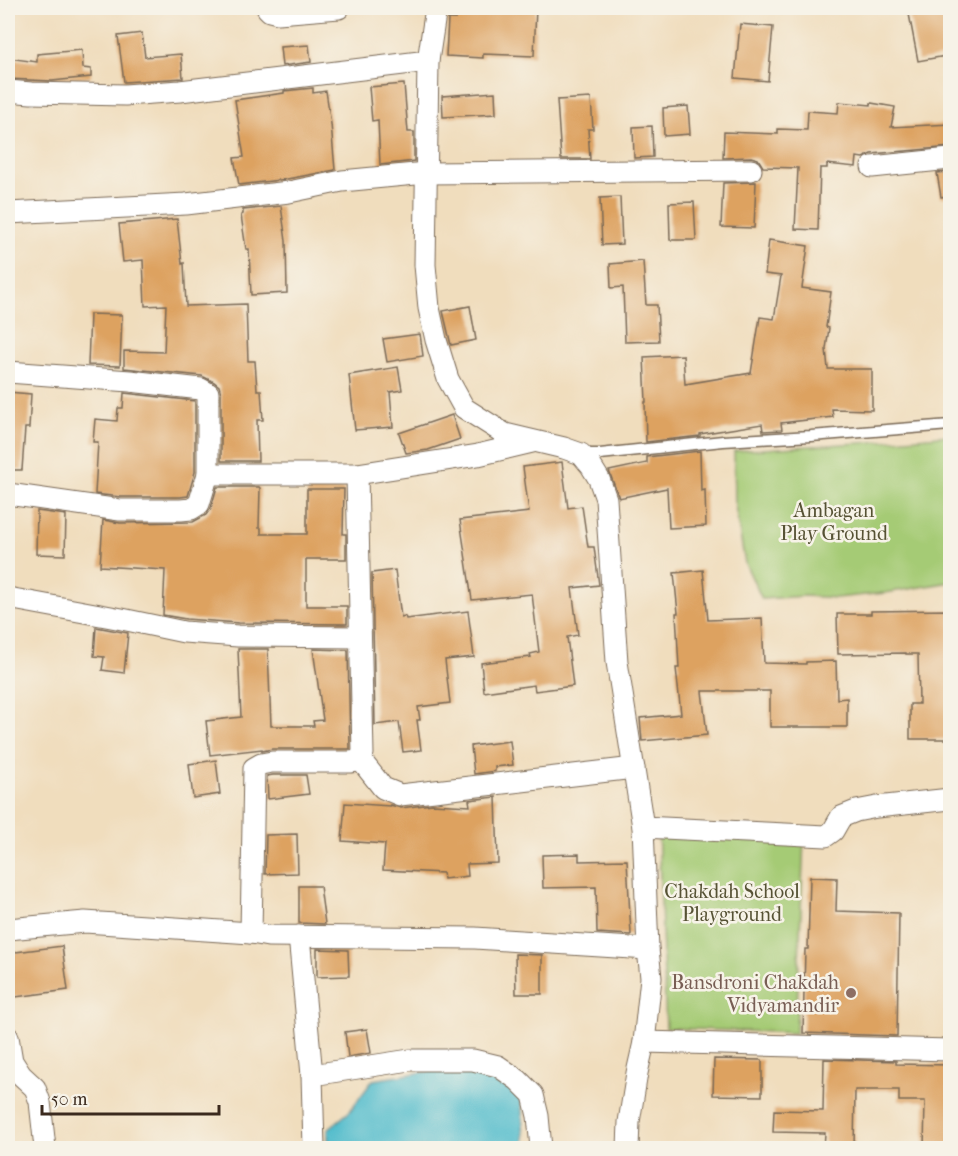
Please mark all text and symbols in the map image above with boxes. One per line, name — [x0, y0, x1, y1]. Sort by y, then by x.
park label: Ambagan Play Ground — [780, 499, 889, 545]
park label: Chakdah School Playground — [664, 880, 800, 926]
place label: Bansdroni Chakdah Vidyamandir — [671, 971, 840, 1017]
marker: Bansdroni Chakdah Vidyamandir — [844, 986, 858, 1000]
scale bar — [42, 1078, 219, 1116]
text: 50 m — [51, 1089, 88, 1110]

